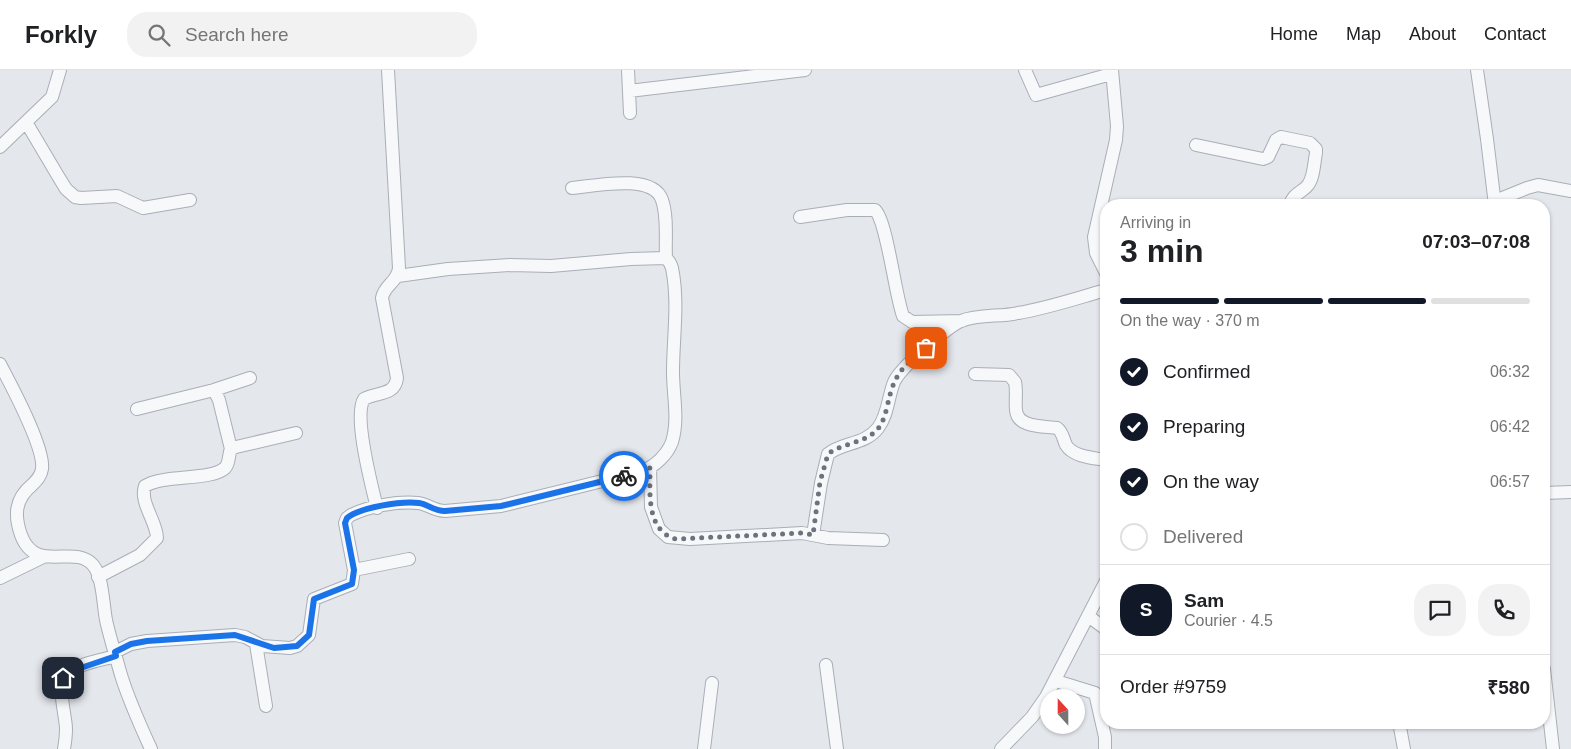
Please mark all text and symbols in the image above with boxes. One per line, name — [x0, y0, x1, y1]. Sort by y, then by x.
search box — [127, 12, 477, 57]
text: Forkly — [25, 21, 97, 48]
icon: search — [145, 21, 173, 49]
text: Search here — [185, 24, 289, 45]
text: Home — [1270, 24, 1318, 44]
text: Map — [1346, 24, 1381, 44]
text: About — [1409, 24, 1456, 44]
text: Contact — [1484, 24, 1546, 44]
text: Arriving in — [1120, 214, 1191, 231]
text: 07:03–07:08 — [1422, 231, 1530, 252]
text: 3 min — [1120, 233, 1204, 269]
text: On the way · 370 m — [1120, 312, 1260, 329]
pin — [905, 327, 947, 369]
icon: bag — [912, 334, 940, 362]
icon: check — [1120, 358, 1148, 386]
text: Confirmed — [1163, 361, 1251, 382]
text: 06:32 — [1490, 363, 1530, 380]
icon: check — [1120, 413, 1148, 441]
text: Preparing — [1163, 416, 1245, 437]
text: 06:42 — [1490, 418, 1530, 435]
courier — [599, 451, 649, 501]
icon: bike — [610, 462, 638, 490]
icon: check — [1120, 468, 1148, 496]
text: On the way — [1163, 471, 1259, 492]
text: 06:57 — [1490, 473, 1530, 490]
text: Delivered — [1163, 526, 1243, 547]
button: chat — [1414, 584, 1466, 636]
button: phone — [1478, 584, 1530, 636]
text: Sam — [1184, 590, 1224, 611]
text: S — [1140, 599, 1152, 620]
text: Courier · 4.5 — [1184, 612, 1273, 629]
pin — [42, 657, 84, 699]
icon: home — [49, 664, 77, 692]
text: Order #9759 — [1120, 676, 1227, 697]
text: ₹580 — [1487, 677, 1530, 698]
north arrow — [1040, 689, 1085, 734]
map controls — [1040, 689, 1085, 734]

